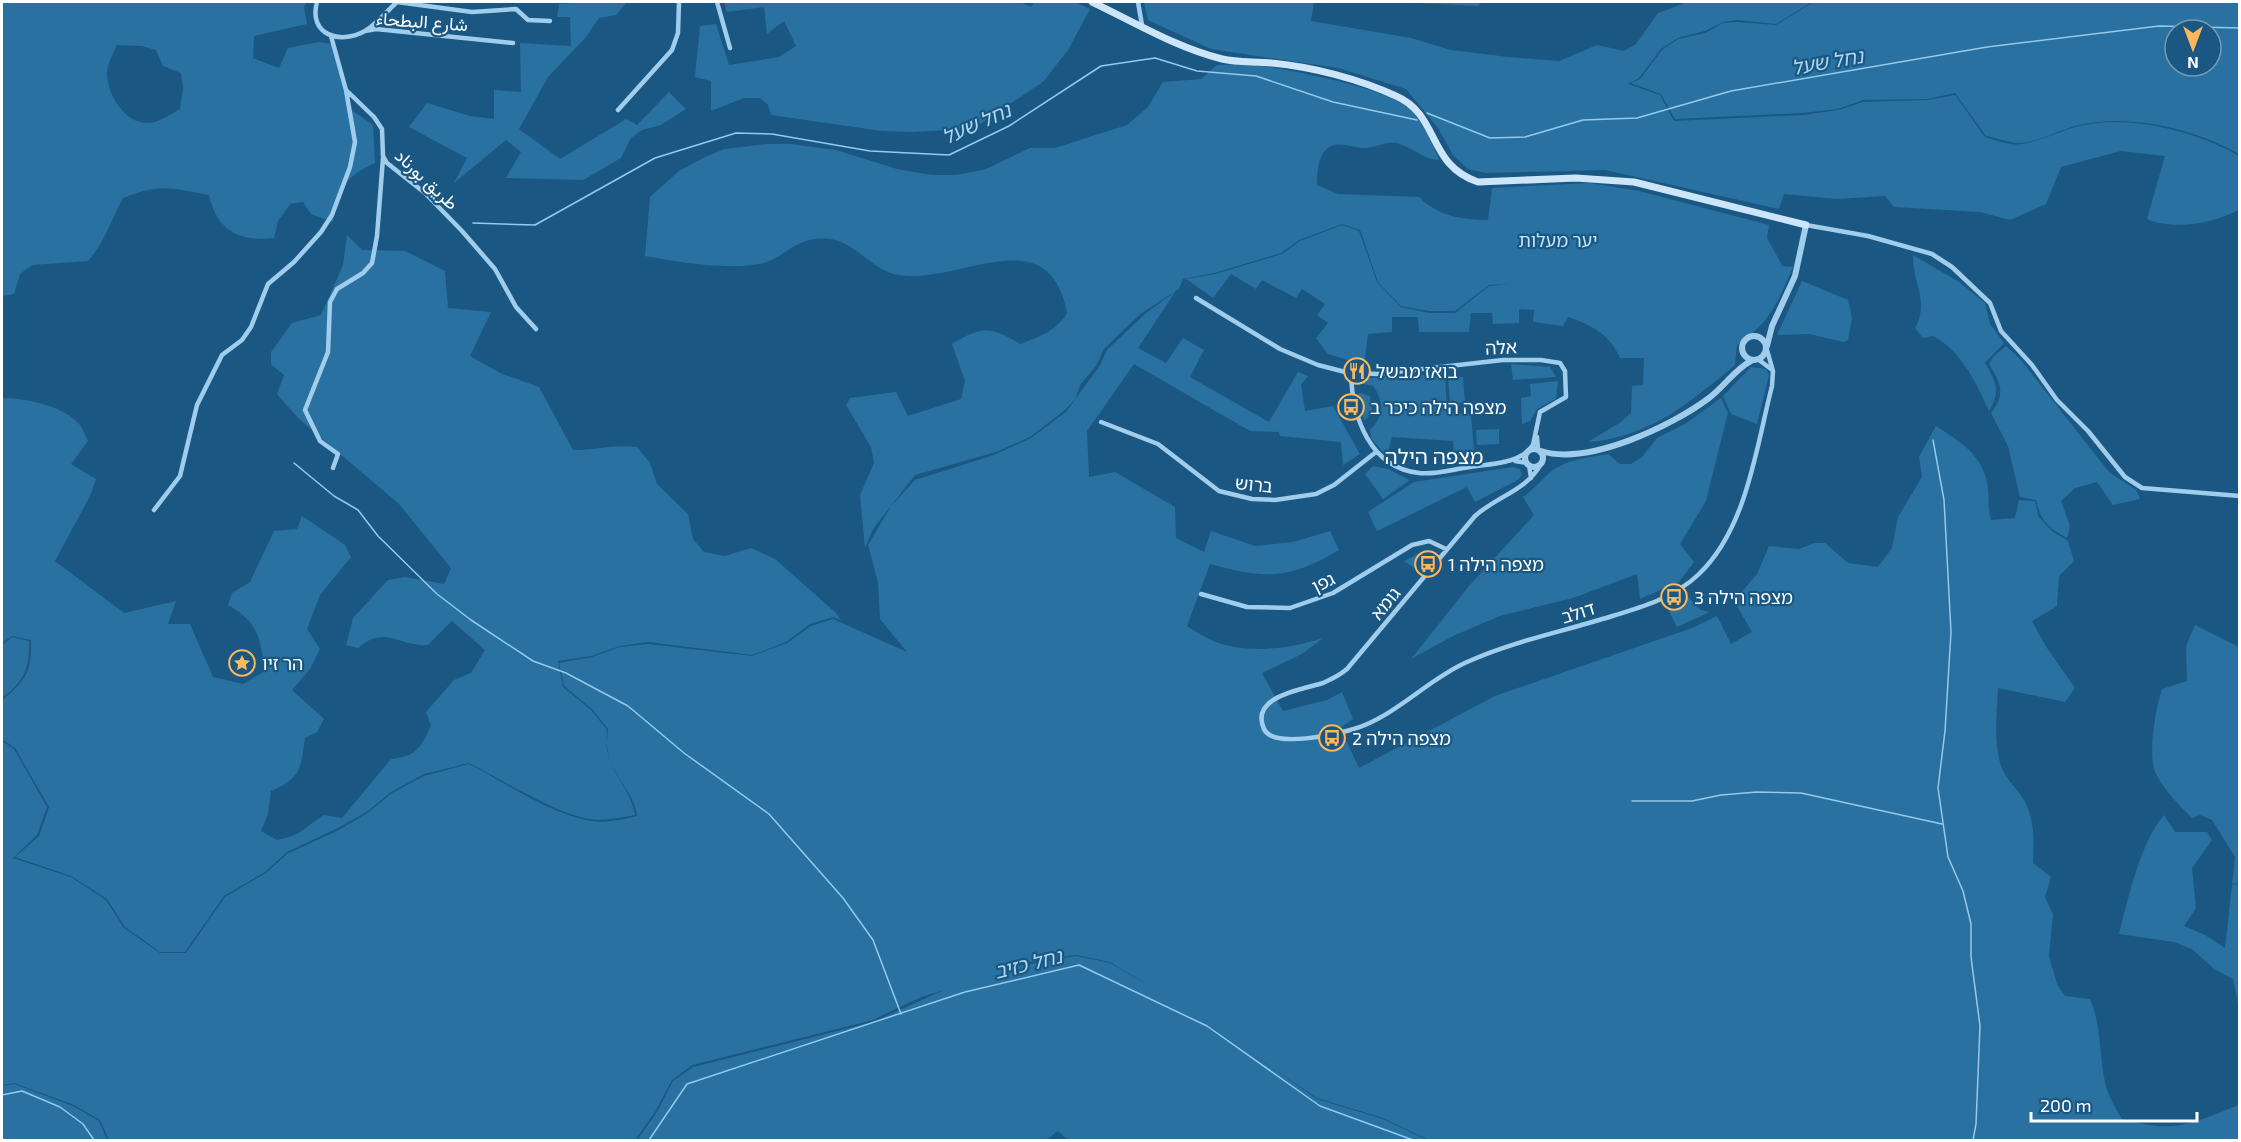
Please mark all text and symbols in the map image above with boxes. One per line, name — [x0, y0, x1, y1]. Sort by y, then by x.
street label: شارع البطحاء — [375, 7, 469, 37]
north arrow — [2163, 18, 2223, 78]
water label: נחל שעל — [1789, 43, 1866, 79]
text: N — [2187, 54, 2199, 73]
water label: נחל שעל — [938, 97, 1015, 149]
street label: طريق بورناد — [390, 144, 463, 215]
park label: יער מעלות — [1518, 229, 1598, 251]
street label: אלה — [1484, 335, 1518, 359]
restaurant icon: בואז מבשל — [1342, 356, 1372, 386]
place label: בואז מבשל — [1376, 360, 1458, 382]
bus stop icon: מצפה הילה כיכר ב — [1336, 392, 1366, 422]
place label: מצפה הילה כיכר ב — [1370, 396, 1506, 418]
district label: מצפה הילה — [1385, 443, 1484, 468]
street label: ברוש — [1234, 471, 1274, 497]
bus stop icon: מצפה הילה 1 — [1413, 549, 1443, 579]
place label: מצפה הילה 1 — [1448, 553, 1544, 575]
street label: גפן — [1308, 567, 1338, 597]
street label: גומא — [1365, 582, 1405, 624]
bus stop icon: מצפה הילה 3 — [1659, 582, 1689, 612]
place label: מצפה הילה 3 — [1694, 586, 1793, 608]
street label: דולב — [1558, 596, 1598, 628]
place icon: הר זיו — [227, 648, 257, 678]
place label: הר זיו — [262, 652, 303, 674]
bus stop icon: מצפה הילה 2 — [1317, 723, 1347, 753]
place label: מצפה הילה 2 — [1352, 727, 1451, 749]
water label: נחל כזיב — [992, 943, 1066, 983]
scale bar — [2031, 1085, 2198, 1123]
text: 200 m — [2040, 1094, 2092, 1116]

